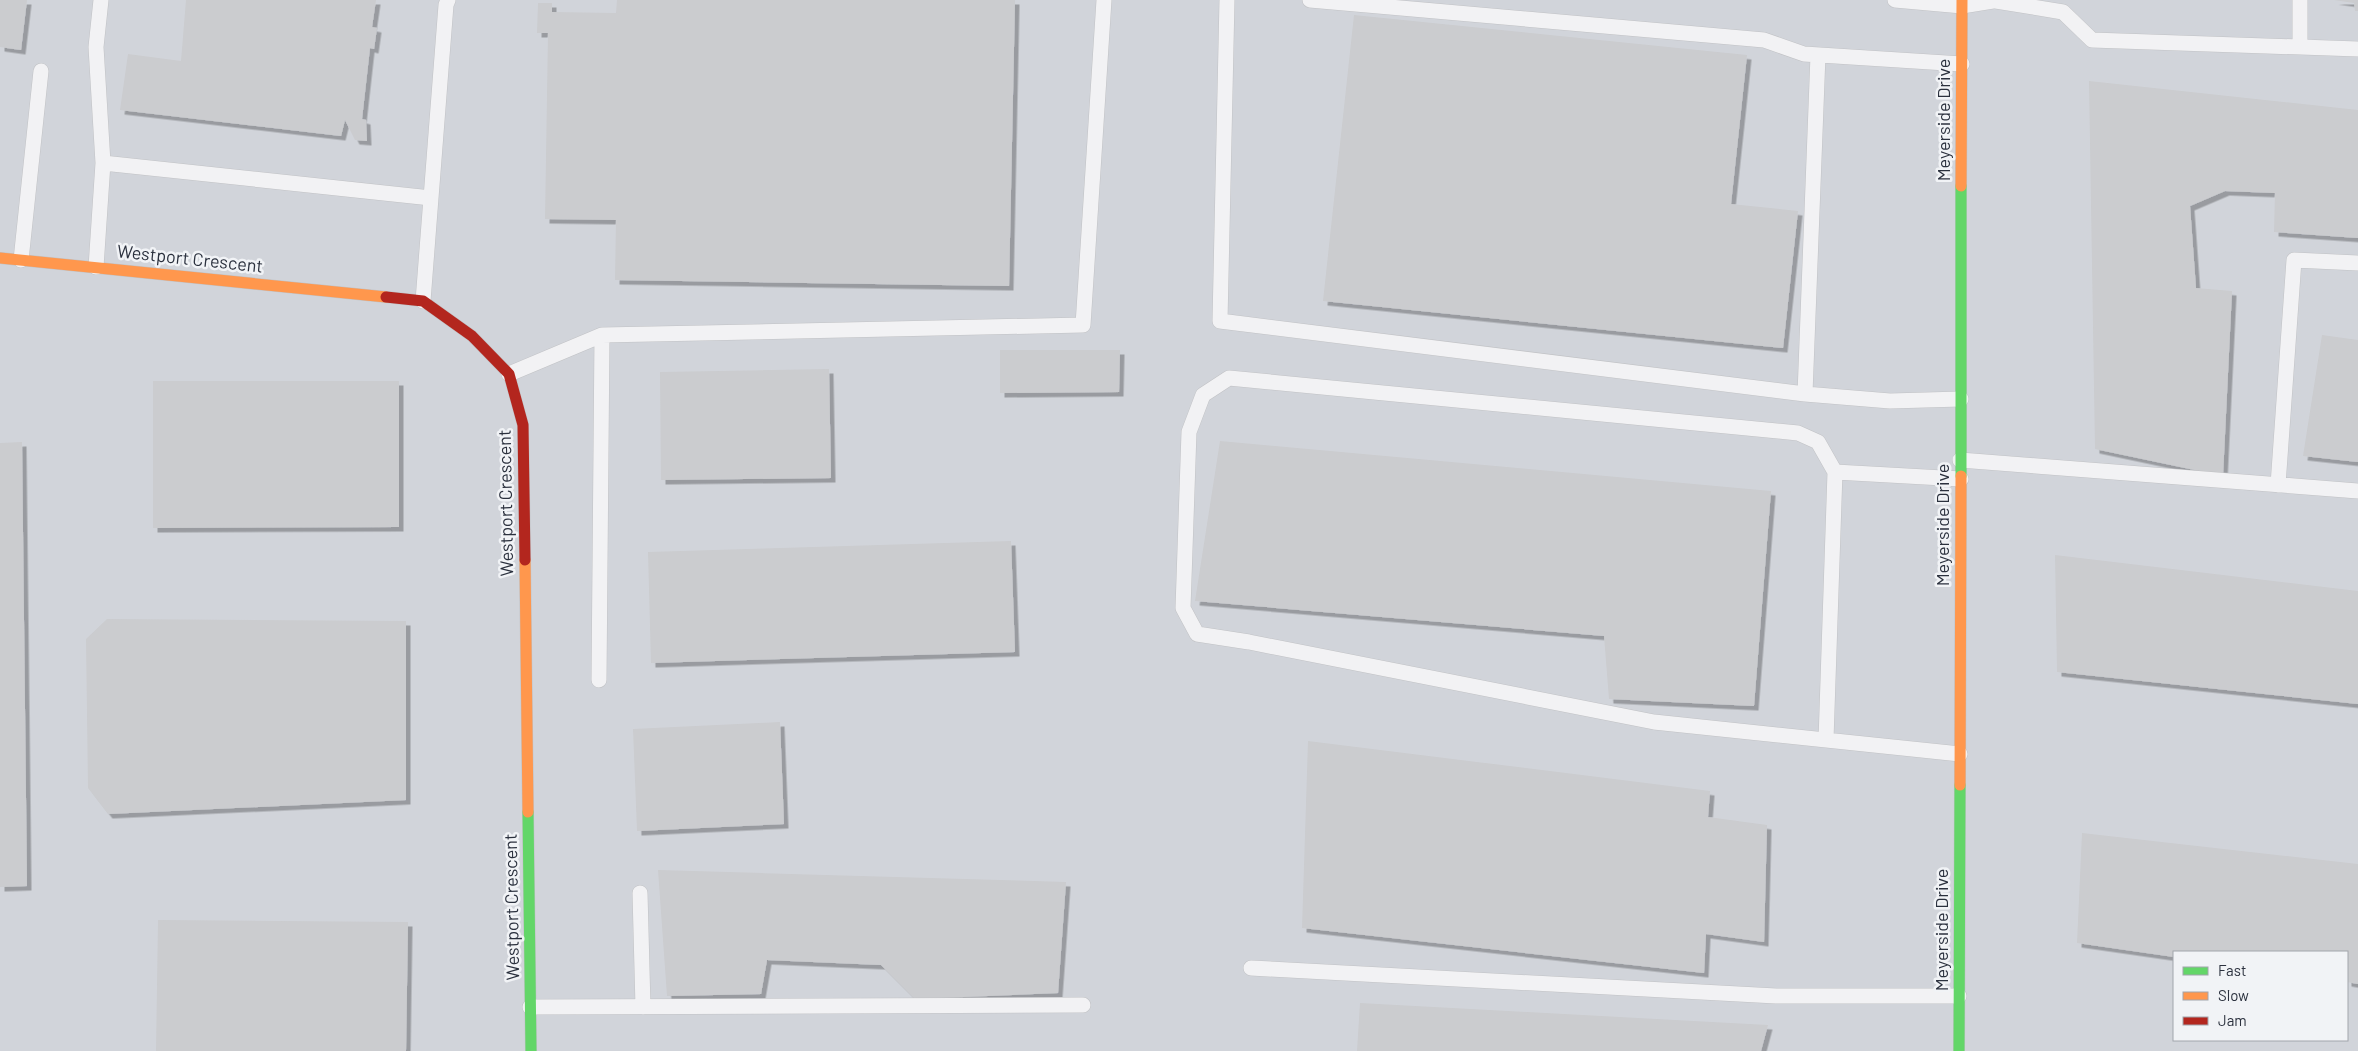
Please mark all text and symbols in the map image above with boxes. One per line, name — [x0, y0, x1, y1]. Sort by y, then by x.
street label: Meyerside Drive — [1932, 59, 1954, 181]
street label: Westport Crescent — [116, 239, 264, 277]
street label: Westport Crescent — [493, 429, 517, 577]
street label: Meyerside Drive — [1931, 464, 1953, 586]
street label: Westport Crescent — [499, 833, 523, 981]
street label: Meyerside Drive — [1930, 869, 1952, 991]
legend — [2173, 951, 2348, 1041]
text: Fast — [2218, 961, 2246, 979]
text: Slow — [2218, 986, 2249, 1004]
text: Jam — [2218, 1011, 2247, 1029]

